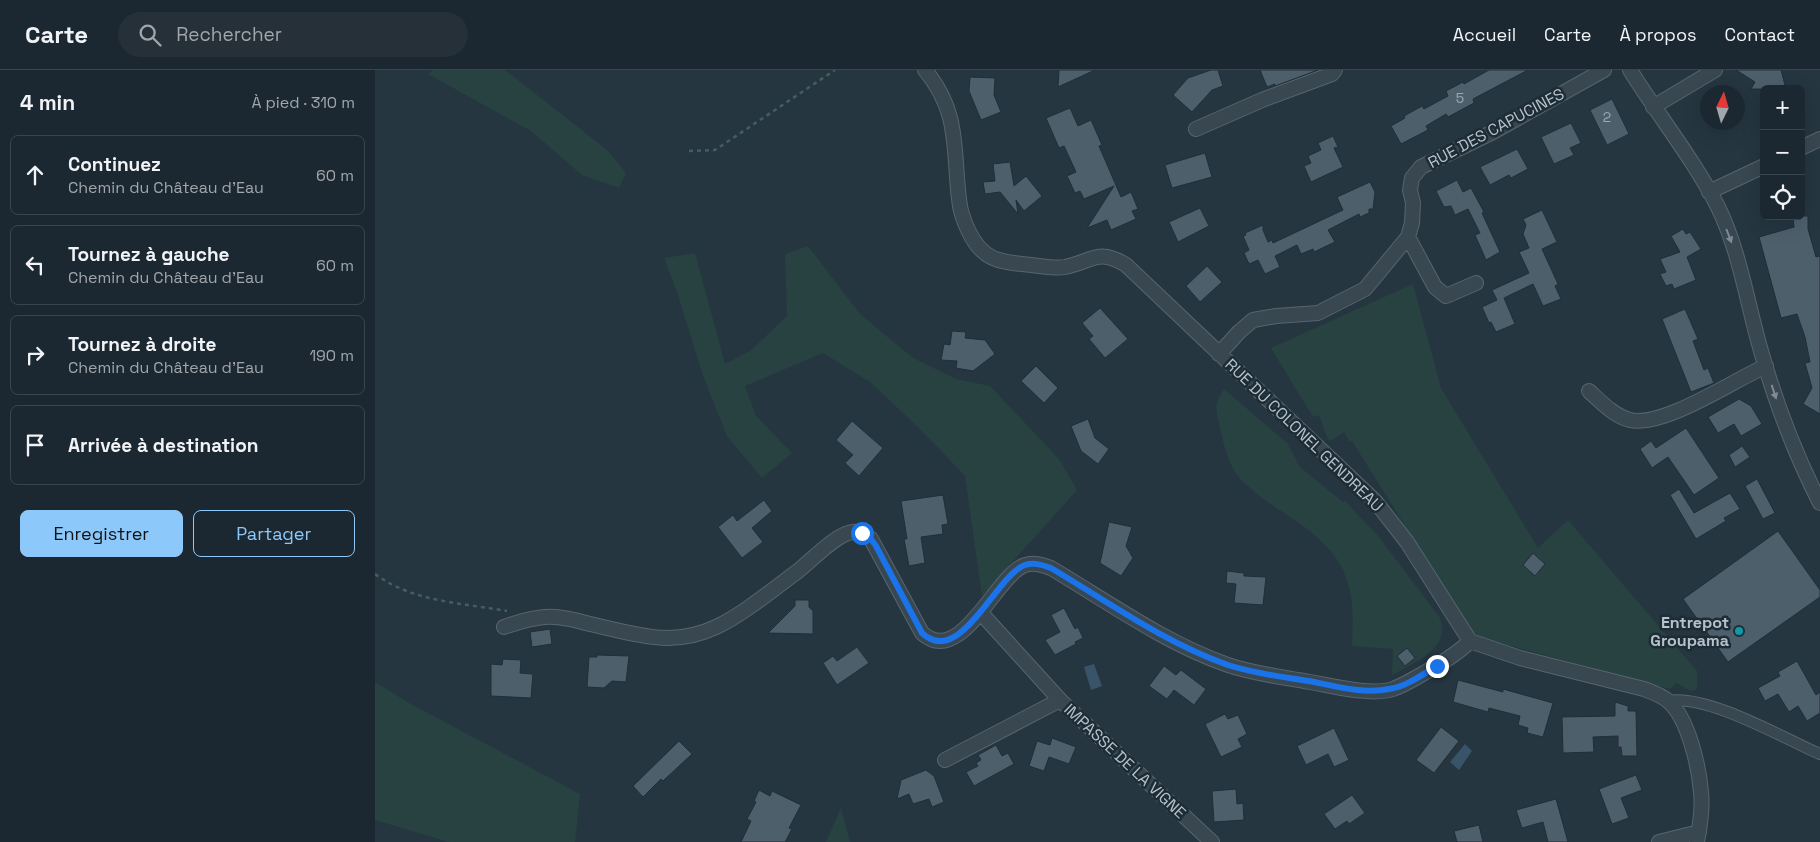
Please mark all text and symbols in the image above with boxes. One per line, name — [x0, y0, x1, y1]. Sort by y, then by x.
search box — [118, 12, 468, 57]
text: Carte — [25, 19, 88, 50]
icon: search — [136, 21, 164, 49]
text: Rechercher — [176, 22, 282, 47]
text: Accueil — [1453, 23, 1516, 46]
text: Carte — [1544, 23, 1591, 46]
text: À propos — [1619, 23, 1697, 46]
text: Contact — [1725, 23, 1795, 46]
street label: RUE DES CAPUCINES — [1424, 83, 1568, 173]
north arrow — [1700, 85, 1745, 130]
map controls — [1760, 85, 1805, 220]
button: + — [1760, 85, 1805, 130]
text: 4 min — [20, 89, 75, 116]
house number: 5 — [1456, 89, 1464, 107]
text: À pied · 310 m — [252, 92, 355, 113]
house number: 2 — [1603, 108, 1611, 126]
button: − — [1760, 130, 1805, 175]
text: Continuez — [68, 152, 161, 177]
icon: ahead — [21, 161, 49, 189]
text: 60 m — [316, 165, 354, 186]
button: locate — [1760, 175, 1805, 220]
text: Chemin du Château d'Eau — [68, 177, 264, 198]
one-way arrow — [1725, 229, 1733, 244]
text: Tournez à gauche — [68, 242, 230, 267]
icon: left — [21, 251, 49, 279]
text: 60 m — [316, 255, 354, 276]
text: Chemin du Château d'Eau — [68, 267, 264, 288]
text: Tournez à droite — [68, 332, 217, 357]
icon: right — [21, 341, 49, 369]
text: 190 m — [309, 345, 354, 366]
street label: RUE DU COLONEL GENDREAU — [1221, 354, 1387, 516]
text: Chemin du Château d'Eau — [68, 357, 264, 378]
one-way arrow — [1771, 385, 1779, 400]
icon: arrive — [21, 431, 49, 459]
text: Arrivée à destination — [68, 433, 258, 458]
button: Enregistrer — [20, 510, 183, 557]
button: Partager — [193, 510, 355, 557]
route start — [851, 522, 874, 545]
place label: Entrepot Groupama — [1650, 612, 1729, 651]
marker: Entrepot Groupama — [1733, 625, 1745, 637]
route end — [1426, 655, 1449, 678]
street label: IMPASSE DE LA VIGNE — [1060, 699, 1190, 823]

